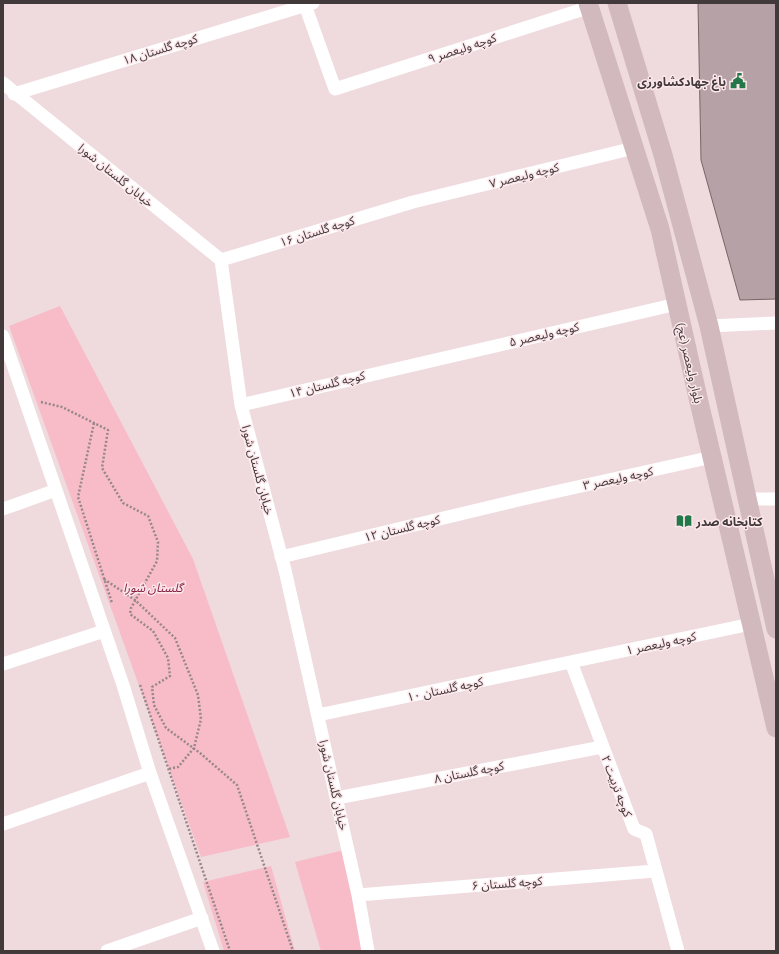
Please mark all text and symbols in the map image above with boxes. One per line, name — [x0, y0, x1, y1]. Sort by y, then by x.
street label: کوچه گلستان ۱۸ — [121, 30, 201, 69]
street label: کوچه ولیعصر ۹ — [426, 30, 500, 67]
public building icon: باغ جهادکشاورزی — [729, 72, 747, 90]
place label: باغ جهادکشاورزی — [637, 74, 726, 91]
street label: خیابان گلستان شورا — [75, 140, 157, 210]
street label: کوچه ولیعصر ۷ — [488, 159, 562, 192]
street label: کوچه گلستان ۱۶ — [278, 212, 358, 251]
street label: کوچه ولیعصر ۵ — [508, 318, 582, 350]
street label: بلوار ولیعصر (عج) — [671, 321, 707, 405]
street label: کوچه گلستان ۱۴ — [287, 367, 368, 402]
street label: خیابان گلستان شورا — [239, 423, 277, 517]
street label: کوچه ولیعصر ۳ — [582, 463, 656, 494]
street label: کوچه گلستان ۱۲ — [362, 511, 443, 546]
library icon: کتابخانه صدر — [675, 512, 693, 530]
place label: کتابخانه صدر — [695, 514, 763, 529]
park label: گلستان شورا — [123, 580, 185, 595]
street label: کوچه ولیعصر ۱ — [625, 628, 699, 659]
street label: کوچه گلستان ۱۰ — [405, 673, 486, 705]
street label: خیابان گلستان شورا — [316, 738, 352, 832]
street label: کوچه تربیت ۲ — [597, 753, 636, 820]
street label: کوچه گلستان ۸ — [433, 758, 506, 787]
street label: کوچه گلستان ۶ — [471, 873, 544, 894]

